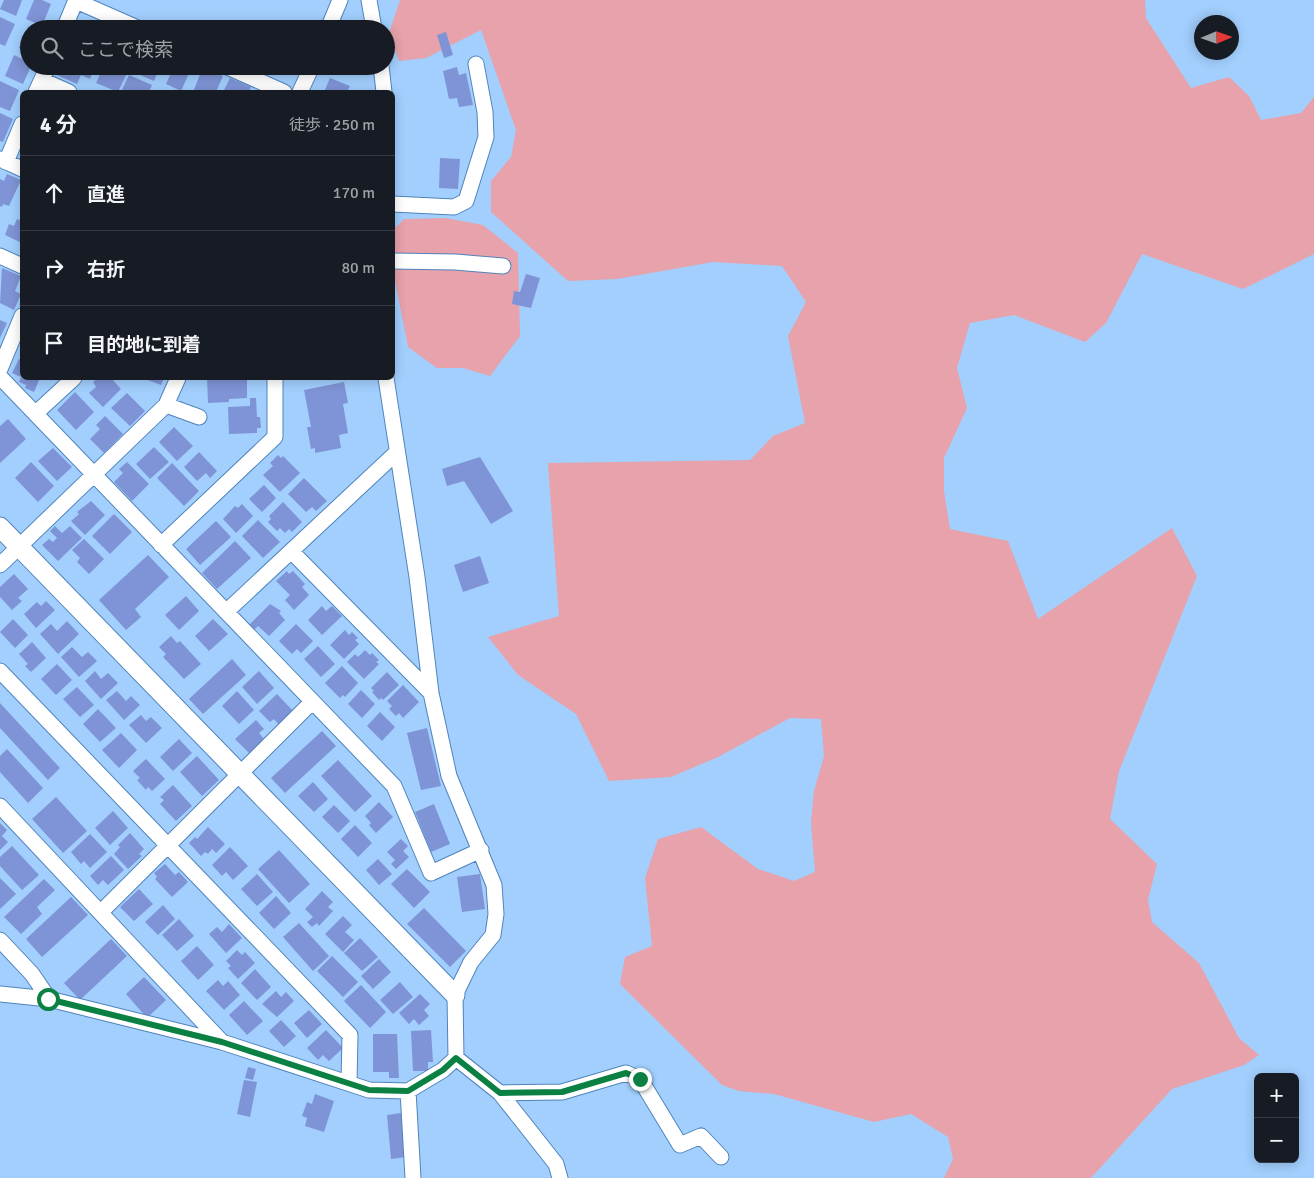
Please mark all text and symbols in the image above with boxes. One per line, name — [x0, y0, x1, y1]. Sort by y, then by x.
north arrow — [1194, 15, 1239, 60]
search box — [20, 20, 395, 75]
icon: search — [38, 34, 66, 62]
text: ここで検索 — [78, 38, 173, 62]
text: 4 分 — [40, 112, 77, 138]
text: 徒歩 · 250 m — [289, 115, 375, 135]
icon: ahead — [40, 179, 68, 207]
text: 直進 — [87, 183, 125, 207]
text: 170 m — [333, 183, 375, 203]
icon: right — [40, 254, 68, 282]
text: 右折 — [87, 258, 125, 282]
text: 80 m — [341, 258, 375, 278]
icon: arrive — [40, 329, 68, 357]
text: 目的地に到着 — [87, 333, 201, 357]
route start — [37, 988, 60, 1011]
route end — [629, 1068, 652, 1091]
map controls — [1254, 1073, 1299, 1163]
button: + — [1254, 1073, 1299, 1118]
button: − — [1254, 1118, 1299, 1163]

